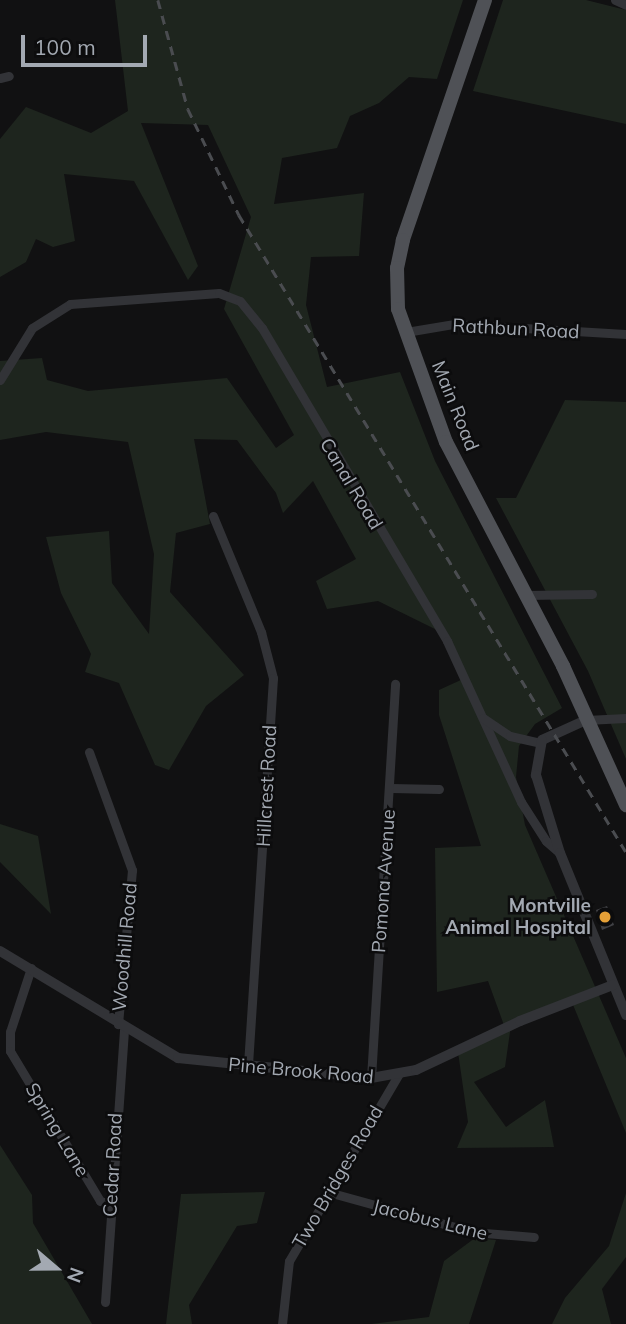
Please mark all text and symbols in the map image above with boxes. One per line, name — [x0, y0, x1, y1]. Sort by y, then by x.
scale bar — [24, 21, 150, 65]
text: 100 m — [34, 34, 96, 60]
street label: Rathbun Road — [452, 314, 580, 344]
street label: Main Road — [427, 358, 483, 454]
street label: Canal Road — [315, 434, 387, 534]
street label: Hillcrest Road — [252, 724, 282, 848]
street label: Pomona Avenue — [368, 808, 400, 954]
street label: Woodhill Road — [108, 882, 142, 1012]
place label: Montville Animal Hospital — [445, 895, 591, 939]
marker: Montville Animal Hospital — [597, 909, 613, 925]
street label: Pine Brook Road — [227, 1053, 375, 1089]
street label: Spring Lane — [20, 1079, 94, 1181]
street label: Two Bridges Road — [288, 1102, 388, 1252]
street label: Cedar Road — [99, 1113, 127, 1217]
street label: Jacobus Lane — [370, 1195, 490, 1245]
north arrow — [21, 1233, 91, 1303]
text: N — [62, 1264, 89, 1286]

